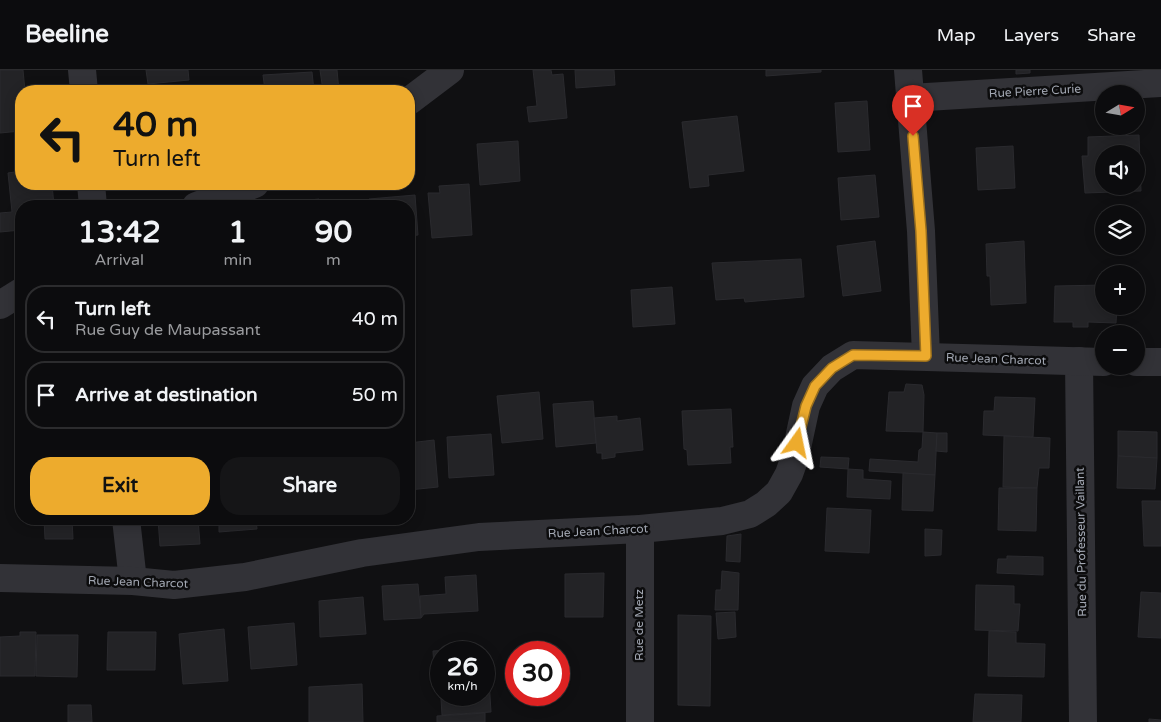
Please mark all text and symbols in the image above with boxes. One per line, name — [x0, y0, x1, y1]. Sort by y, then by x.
text: Beeline — [25, 20, 109, 49]
text: Map — [937, 24, 976, 46]
text: Layers — [1004, 24, 1059, 46]
text: Share — [1087, 24, 1136, 46]
street label: Rue Pierre Curie — [989, 82, 1082, 100]
pin — [892, 85, 934, 136]
north arrow — [1095, 85, 1145, 135]
map controls — [1095, 85, 1145, 375]
icon: arrive — [899, 92, 927, 120]
text: 40 m — [113, 104, 198, 146]
icon: left — [30, 105, 95, 170]
button: sound — [1095, 145, 1145, 195]
text: Turn left — [113, 146, 201, 172]
button: layers — [1095, 205, 1145, 255]
text: 13:42 — [78, 214, 161, 251]
text: 1 — [228, 214, 247, 251]
text: 90 — [315, 214, 352, 251]
text: Arrival — [95, 250, 144, 270]
text: min — [224, 250, 252, 270]
text: m — [326, 250, 341, 270]
button: + — [1095, 265, 1145, 315]
text: Turn left — [75, 298, 151, 320]
icon: left — [32, 305, 60, 333]
text: 40 m — [352, 308, 398, 330]
text: Rue Guy de Maupassant — [75, 320, 261, 340]
button: − — [1095, 325, 1145, 375]
street label: Rue Jean Charcot — [946, 350, 1047, 368]
icon: arrive — [32, 381, 60, 409]
text: Arrive at destination — [75, 384, 258, 406]
text: 50 m — [352, 384, 398, 406]
position arrow — [770, 416, 822, 468]
button: Exit — [30, 457, 210, 515]
button: Share — [220, 457, 400, 515]
street label: Rue du Professeur Vaillant — [1073, 467, 1089, 617]
street label: Rue Jean Charcot — [548, 521, 649, 541]
street label: Rue Jean Charcot — [88, 573, 189, 591]
street label: Rue de Metz — [632, 589, 646, 661]
speed limit sign: 30 — [505, 641, 570, 706]
text: 26 — [447, 652, 478, 682]
text: km/h — [447, 679, 478, 693]

